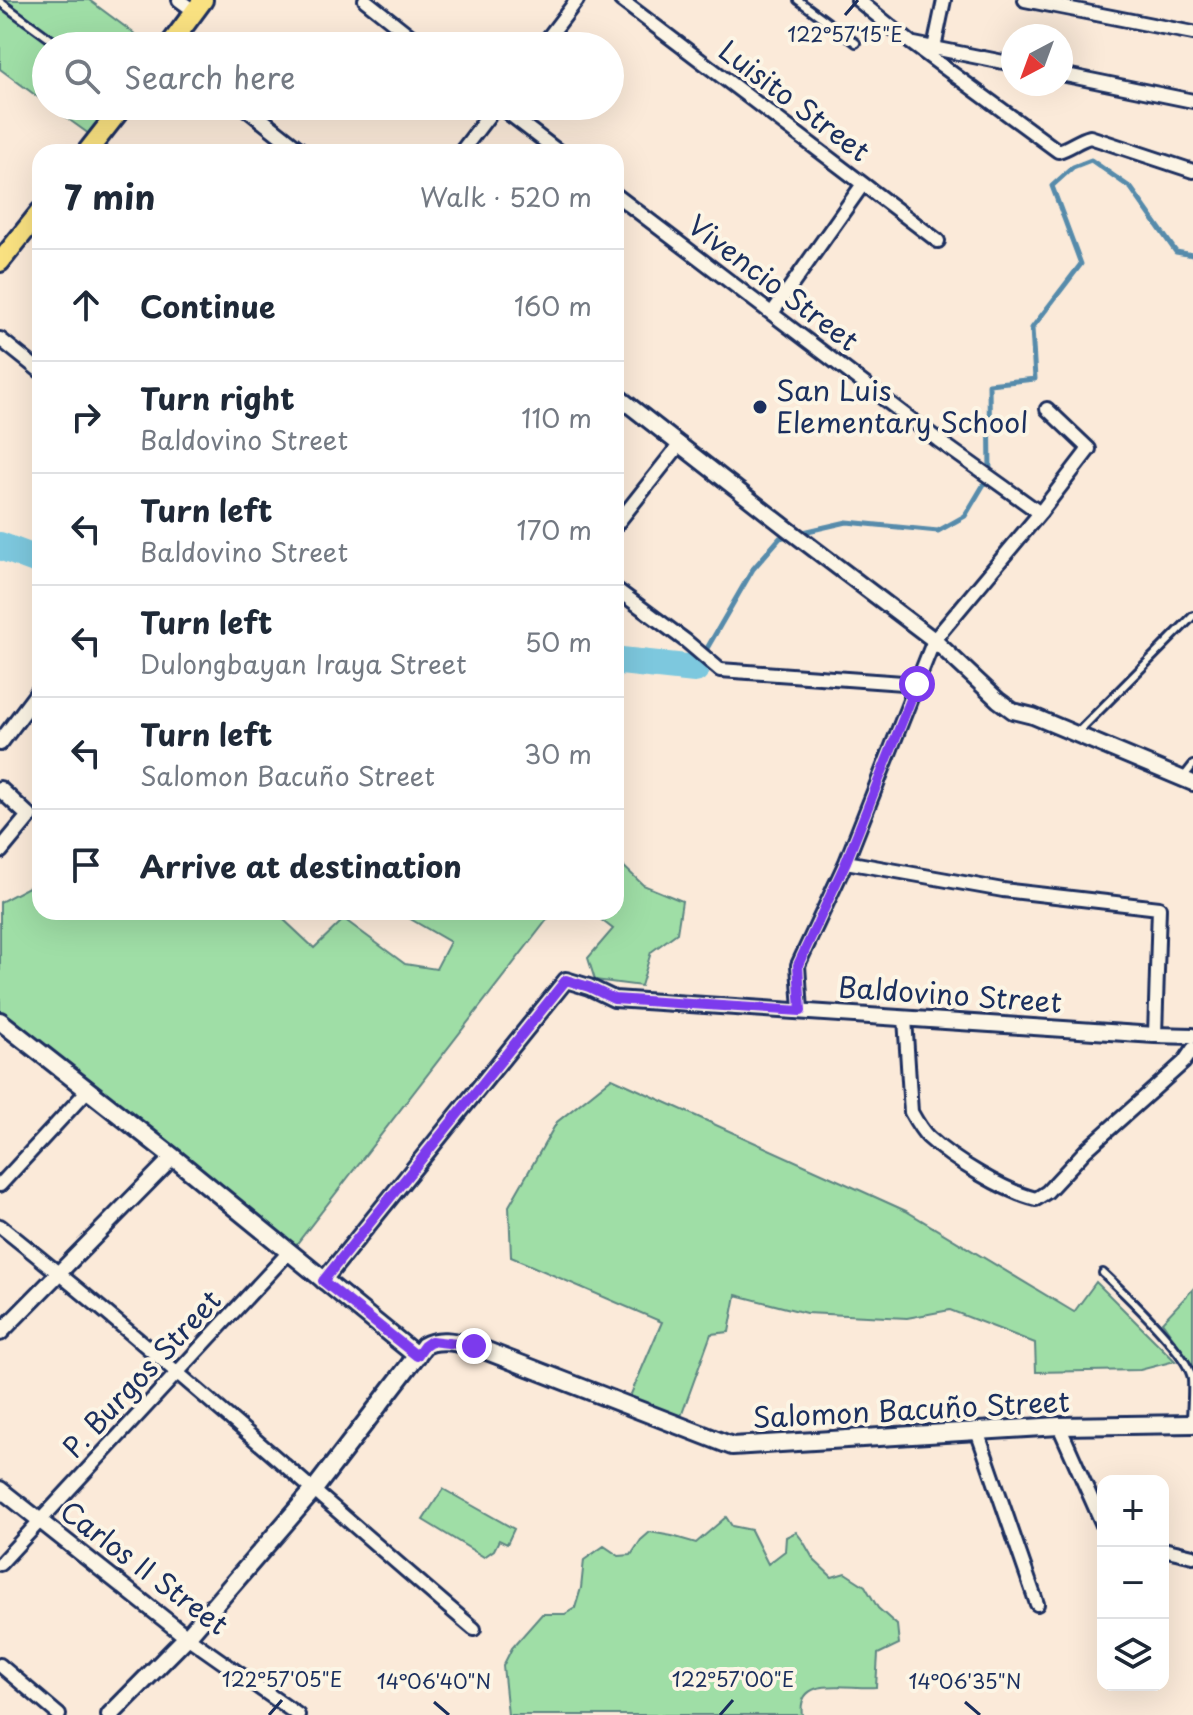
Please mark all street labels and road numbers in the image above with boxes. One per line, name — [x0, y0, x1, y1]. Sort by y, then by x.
street label: Luisito Street — [710, 29, 880, 171]
street label: Vivencio Street — [679, 203, 869, 361]
street label: Baldovino Street — [837, 964, 1063, 1023]
street label: P. Burgos Street — [51, 1279, 230, 1467]
street label: Salomon Bacuño Street — [751, 1379, 1071, 1438]
street label: Carlos II Street — [52, 1489, 238, 1644]

